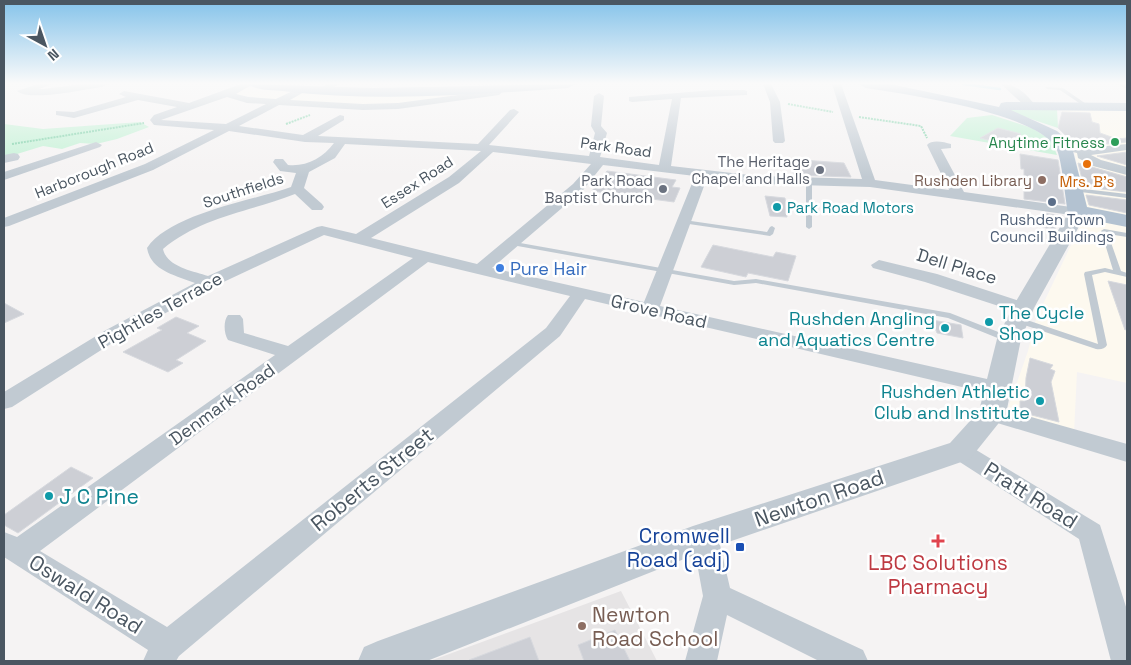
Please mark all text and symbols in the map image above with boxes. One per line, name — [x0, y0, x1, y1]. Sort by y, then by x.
north arrow — [20, 20, 70, 70]
text: N — [44, 45, 63, 65]
street label: Park Road — [579, 133, 653, 161]
place label: Anytime Fitness — [989, 133, 1105, 152]
marker: Anytime Fitness — [1109, 136, 1121, 148]
street label: Harborough Road — [32, 138, 156, 202]
street label: Essex Road — [377, 152, 457, 212]
place label: The Heritage Chapel and Halls — [691, 152, 810, 188]
marker: Mrs. B's — [1081, 158, 1093, 170]
marker: The Heritage Chapel and Halls — [814, 164, 826, 176]
street label: Southfields — [200, 168, 286, 212]
place label: Park Road Baptist Church — [545, 171, 653, 207]
place label: Rushden Library — [914, 171, 1032, 190]
place label: Mrs. B's — [1059, 172, 1115, 191]
marker: Rushden Library — [1036, 174, 1048, 186]
marker: Park Road Baptist Church — [657, 183, 669, 195]
marker: Rushden Town Council Buildings — [1046, 196, 1058, 208]
place label: Park Road Motors — [787, 198, 914, 217]
marker: Park Road Motors — [771, 201, 783, 213]
place label: Rushden Town Council Buildings — [990, 210, 1114, 246]
street label: Dell Place — [914, 243, 1000, 289]
place label: Pure Hair — [510, 257, 587, 280]
marker: Pure Hair — [494, 262, 506, 274]
street label: Pightles Terrace — [94, 266, 226, 354]
street label: Grove Road — [609, 289, 709, 333]
place label: The Cycle Shop — [999, 301, 1084, 345]
place label: Rushden Angling and Aquatics Centre — [758, 307, 935, 351]
marker: The Cycle Shop — [983, 316, 995, 328]
marker: Rushden Angling and Aquatics Centre — [939, 322, 951, 334]
street label: Denmark Road — [165, 358, 279, 450]
place label: Rushden Athletic Club and Institute — [874, 380, 1030, 424]
marker: Rushden Athletic Club and Institute — [1034, 395, 1046, 407]
street label: Roberts Street — [305, 421, 439, 537]
street label: Pratt Road — [979, 456, 1083, 534]
street label: Newton Road — [751, 463, 887, 533]
place label: J C Pine — [59, 483, 139, 510]
marker: J C Pine — [43, 490, 55, 502]
place label: Cromwell Road (adj) — [627, 522, 730, 573]
marker: LBC Solutions Pharmacy — [932, 535, 944, 547]
marker: Cromwell Road (adj) — [734, 541, 746, 553]
street label: Oswald Road — [24, 548, 148, 640]
place label: LBC Solutions Pharmacy — [868, 549, 1008, 600]
place label: Newton Road School — [592, 601, 718, 652]
marker: Newton Road School — [576, 620, 588, 632]

